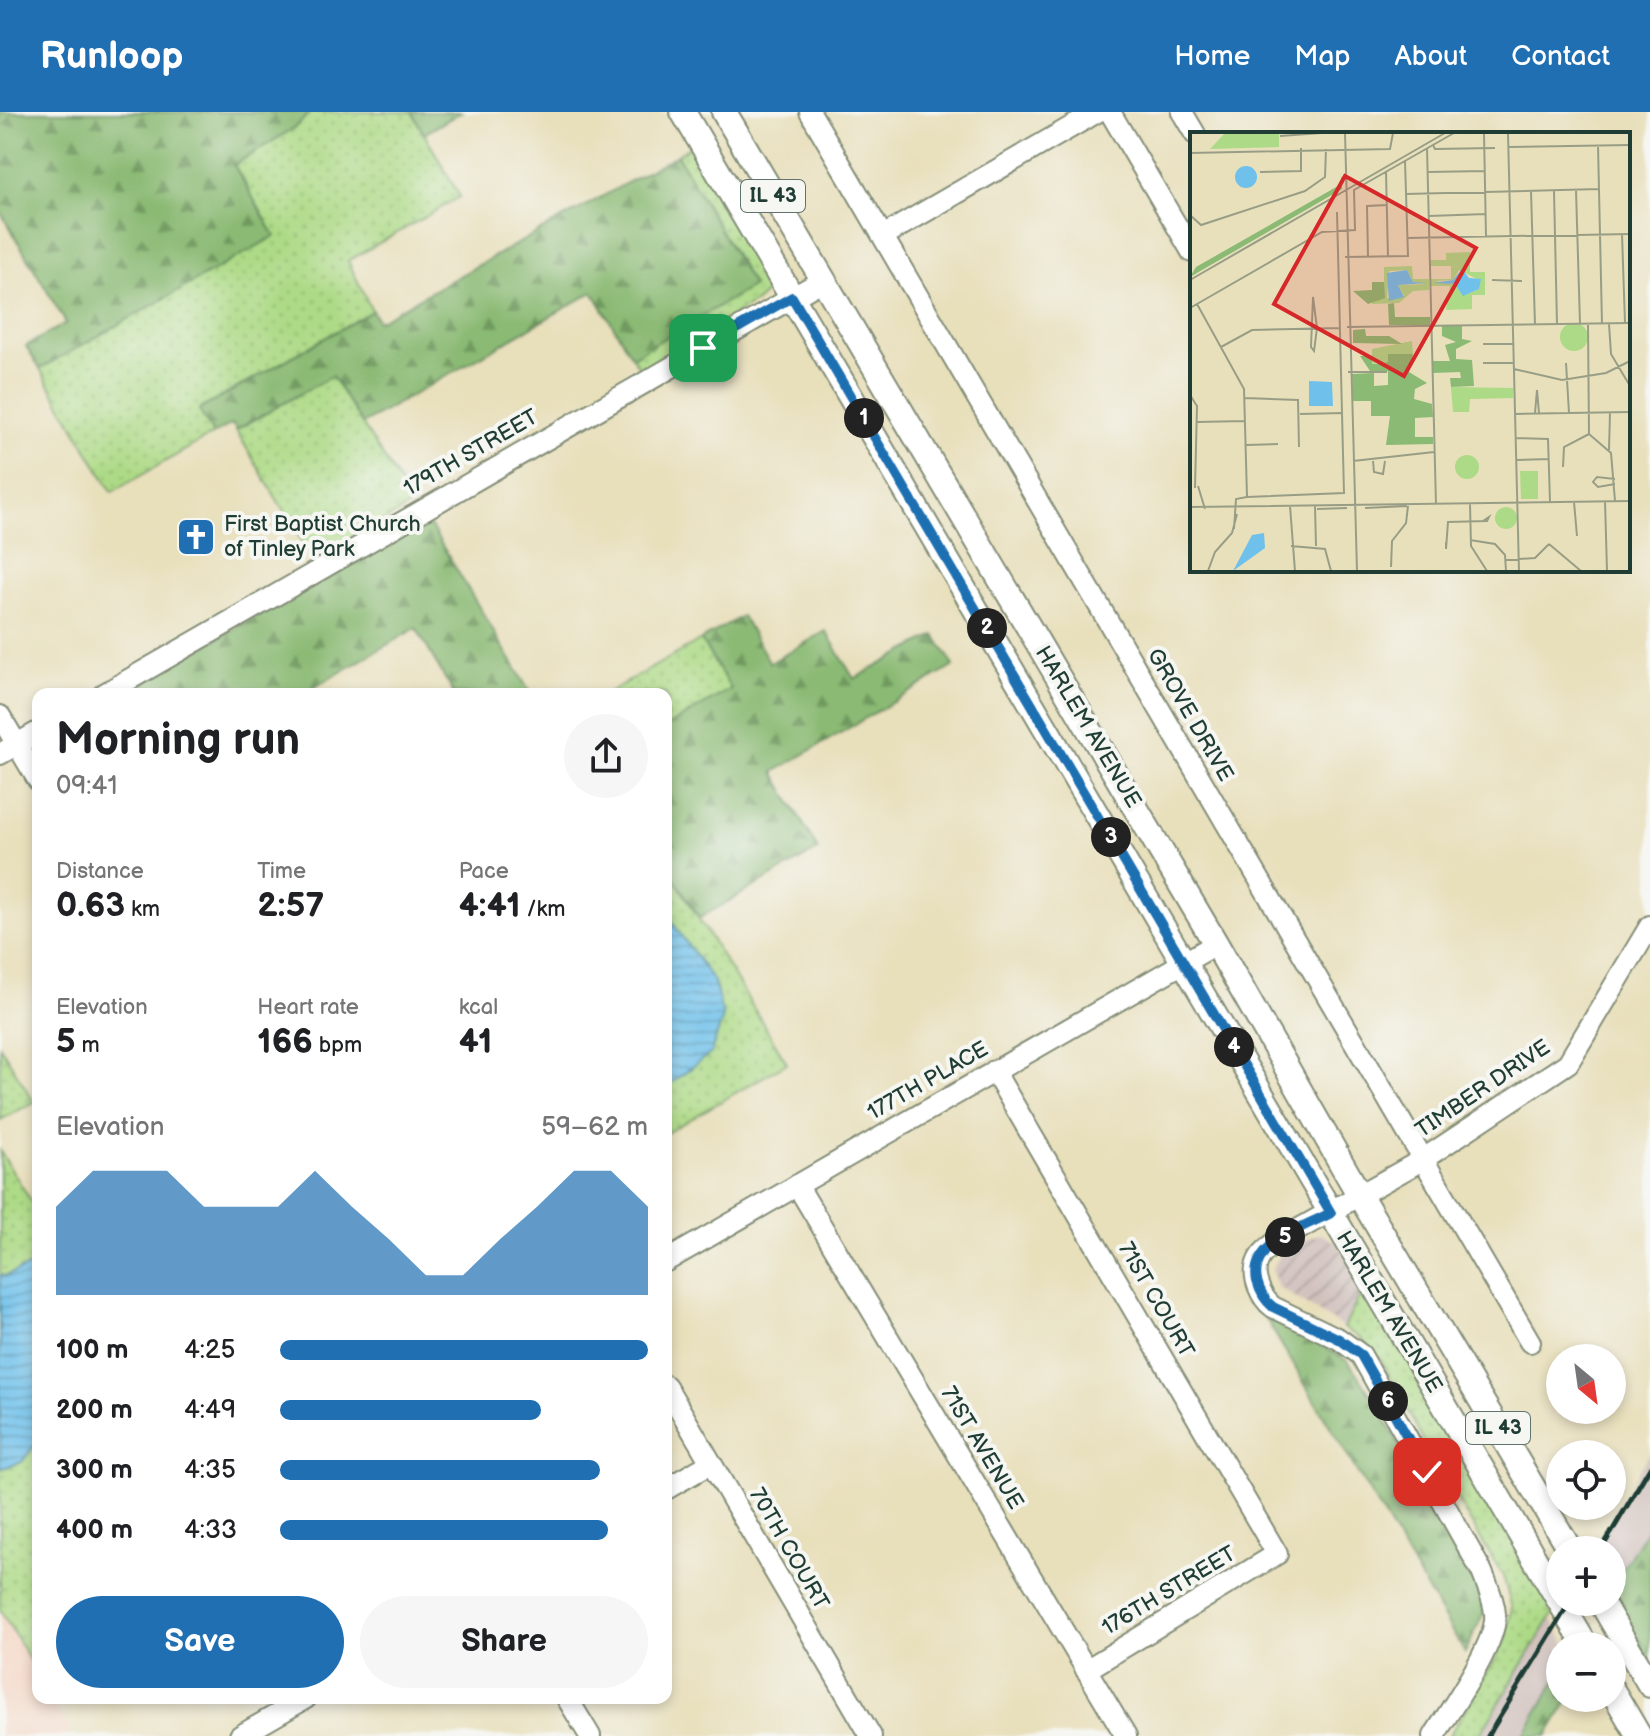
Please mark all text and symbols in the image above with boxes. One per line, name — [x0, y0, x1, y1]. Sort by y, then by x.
text: Runloop — [40, 34, 183, 79]
text: Home — [1174, 40, 1250, 73]
text: Map — [1294, 40, 1351, 73]
text: About — [1395, 40, 1467, 73]
text: Contact — [1511, 40, 1610, 73]
inset map — [1190, 132, 1630, 572]
road number: IL 43 — [741, 180, 805, 212]
pin — [669, 314, 737, 382]
icon: arrive — [681, 326, 725, 370]
pin: 1 — [844, 398, 884, 438]
street label: 179TH STREET — [399, 404, 543, 502]
text: 1 — [859, 404, 869, 431]
place label: First Baptist Church of Tinley Park — [224, 511, 421, 563]
church icon: First Baptist Church of Tinley Park — [175, 516, 217, 558]
pin: 2 — [967, 608, 1007, 648]
text: 2 — [980, 614, 994, 641]
street label: HARLEM AVENUE — [1029, 641, 1147, 813]
street label: GROVE DRIVE — [1141, 644, 1239, 786]
text: Morning run — [56, 714, 300, 767]
button: share — [564, 714, 648, 798]
text: 09:41 — [56, 771, 118, 802]
pin: 3 — [1091, 817, 1131, 857]
text: 3 — [1105, 823, 1117, 850]
text: Distance — [56, 858, 144, 885]
text: Time — [257, 858, 306, 885]
text: Pace — [459, 858, 509, 885]
text: 0.63 — [56, 885, 125, 926]
text: 2:57 — [257, 885, 324, 926]
text: 4:41 — [459, 885, 521, 926]
text: km — [125, 896, 160, 923]
text: /km — [521, 896, 565, 923]
text: Elevation — [56, 994, 148, 1021]
text: Heart rate — [257, 994, 359, 1021]
text: kcal — [459, 994, 498, 1021]
text: 5 — [56, 1021, 76, 1062]
text: 166 — [257, 1021, 313, 1062]
text: 41 — [459, 1021, 492, 1062]
pin: 4 — [1214, 1027, 1254, 1067]
text: m — [76, 1032, 100, 1059]
text: bpm — [313, 1032, 362, 1059]
text: 4 — [1228, 1033, 1240, 1060]
street label: TIMBER DRIVE — [1410, 1034, 1556, 1144]
street label: 177TH PLACE — [863, 1036, 993, 1126]
text: Elevation — [56, 1112, 164, 1143]
text: 59–62 m — [541, 1112, 648, 1143]
pin: 5 — [1265, 1217, 1305, 1257]
text: 5 — [1279, 1223, 1291, 1250]
street label: HARLEM AVENUE — [1330, 1226, 1448, 1398]
street label: 71ST COURT — [1112, 1237, 1200, 1363]
text: 100 m — [56, 1335, 129, 1366]
text: 4:25 — [184, 1335, 235, 1366]
north arrow — [1546, 1344, 1626, 1424]
map controls — [1546, 1344, 1626, 1712]
pin: 6 — [1368, 1381, 1408, 1421]
street label: 71ST AVENUE — [935, 1382, 1029, 1514]
text: 6 — [1381, 1387, 1395, 1414]
text: 200 m — [56, 1395, 133, 1426]
text: 4:49 — [184, 1395, 236, 1426]
road number: IL 43 — [1466, 1412, 1530, 1444]
pin — [1393, 1438, 1461, 1506]
button: locate — [1546, 1440, 1626, 1520]
icon: check — [1405, 1450, 1449, 1494]
text: 300 m — [56, 1455, 133, 1486]
text: 4:35 — [184, 1455, 236, 1486]
street label: 70TH COURT — [743, 1483, 835, 1615]
text: 400 m — [56, 1515, 133, 1546]
text: 4:33 — [184, 1515, 237, 1546]
button: + — [1546, 1536, 1626, 1616]
street label: 176TH STREET — [1097, 1540, 1241, 1642]
button: Save — [56, 1596, 344, 1688]
button: Share — [360, 1596, 648, 1688]
button: − — [1546, 1632, 1626, 1712]

